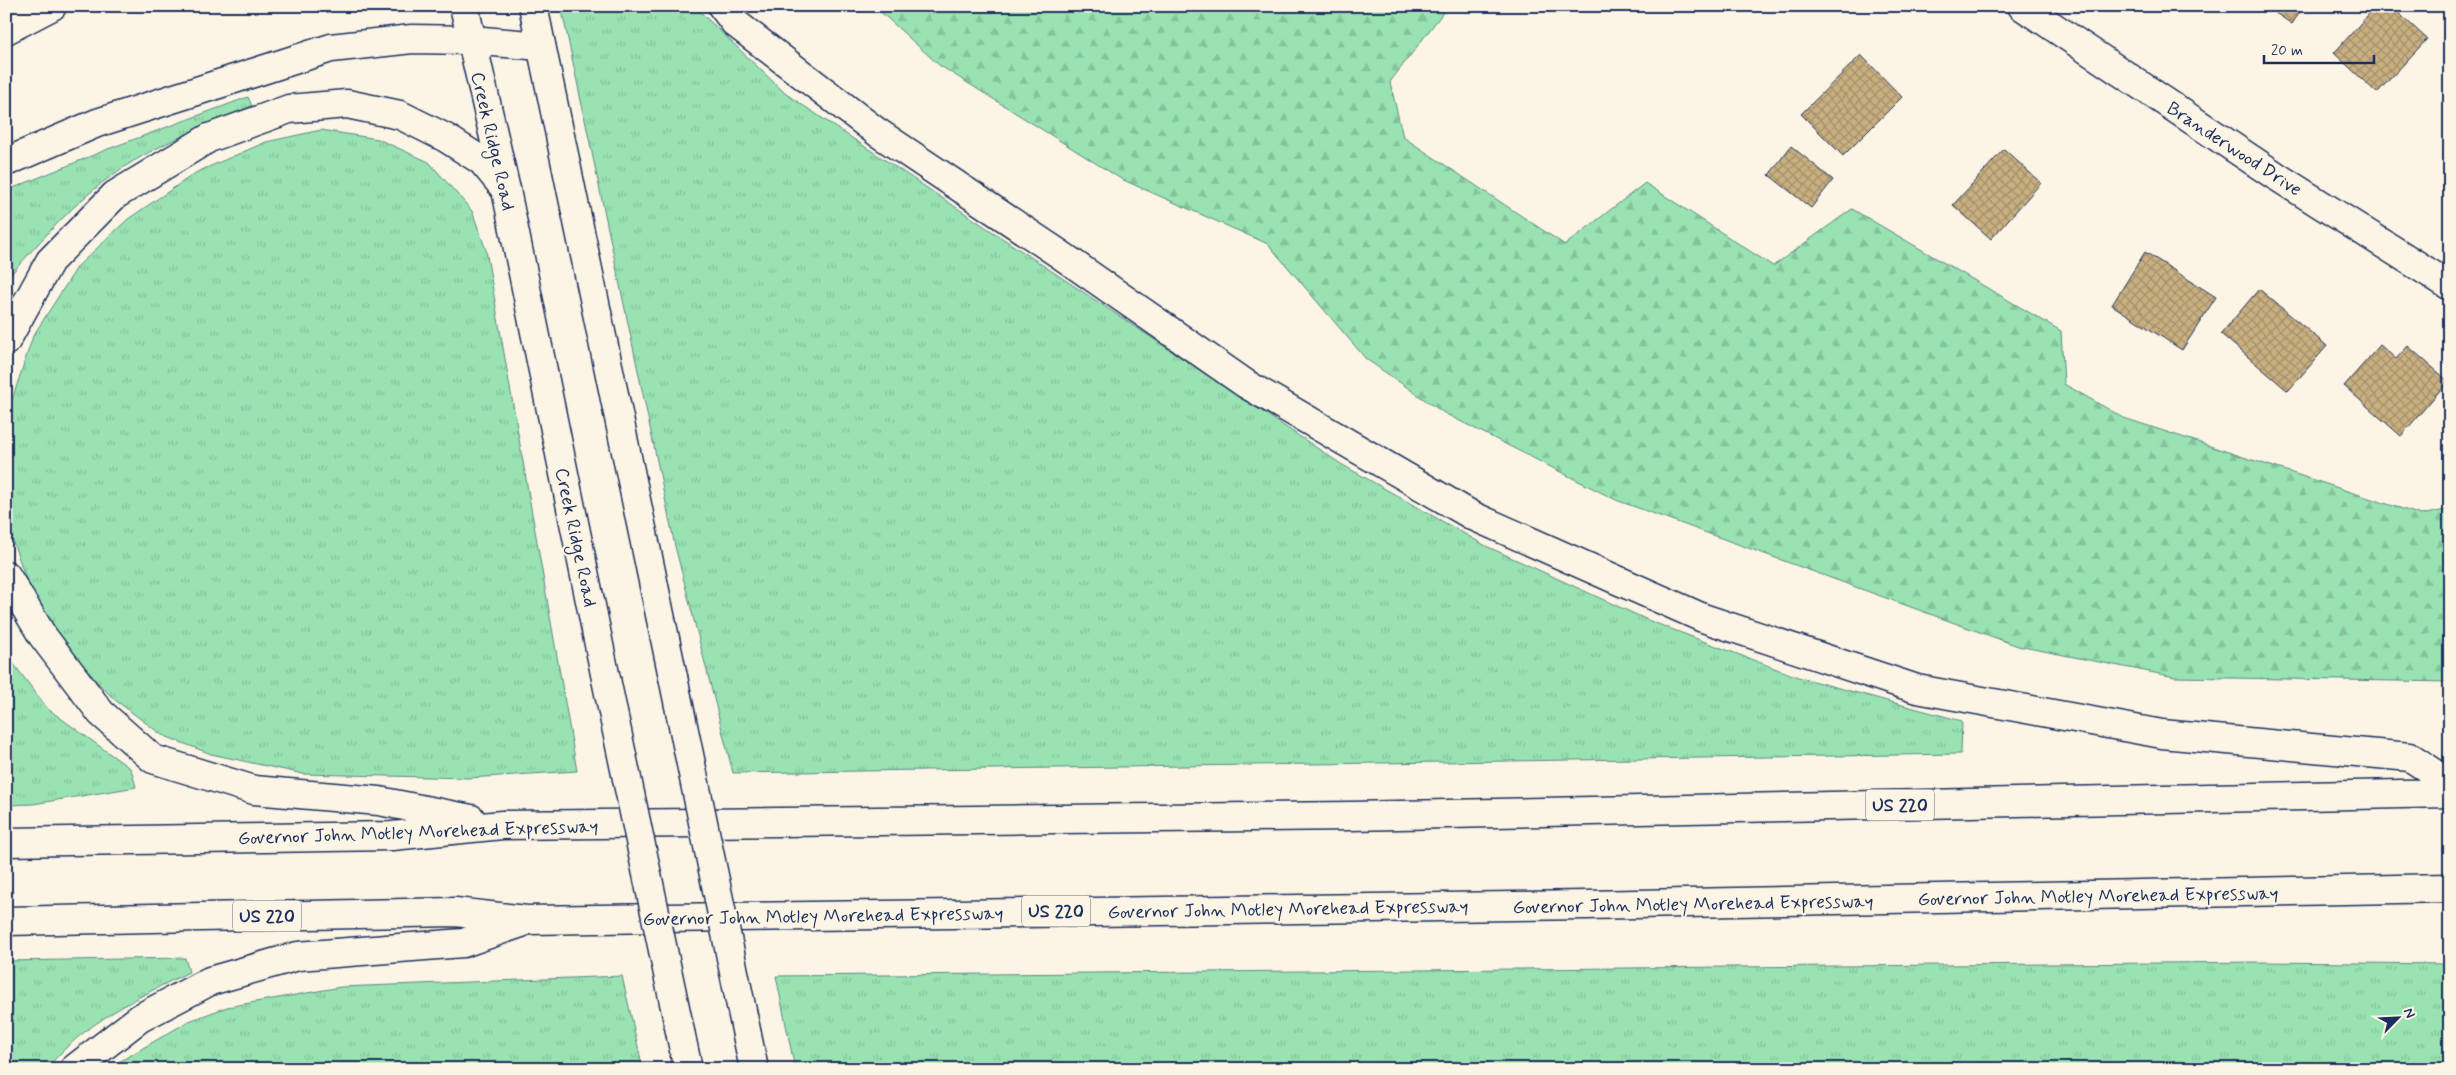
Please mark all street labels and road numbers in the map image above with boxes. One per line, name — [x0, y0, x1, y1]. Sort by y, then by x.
street label: Creek Ridge Road — [462, 69, 521, 214]
street label: Branderwood Drive — [2162, 96, 2307, 202]
street label: Creek Ridge Road — [547, 465, 602, 610]
road number: US 220 — [1866, 790, 1934, 820]
street label: Governor John Motley Morehead Expressway — [237, 814, 599, 852]
street label: Governor John Motley Morehead Expressway — [1917, 881, 2279, 913]
street label: Governor John Motley Morehead Expressway — [1512, 889, 1874, 921]
street label: Governor John Motley Morehead Expressway — [1107, 894, 1469, 926]
road number: US 220 — [1022, 896, 1090, 926]
road number: US 220 — [233, 900, 301, 931]
street label: Governor John Motley Morehead Expressway — [642, 901, 1004, 933]

